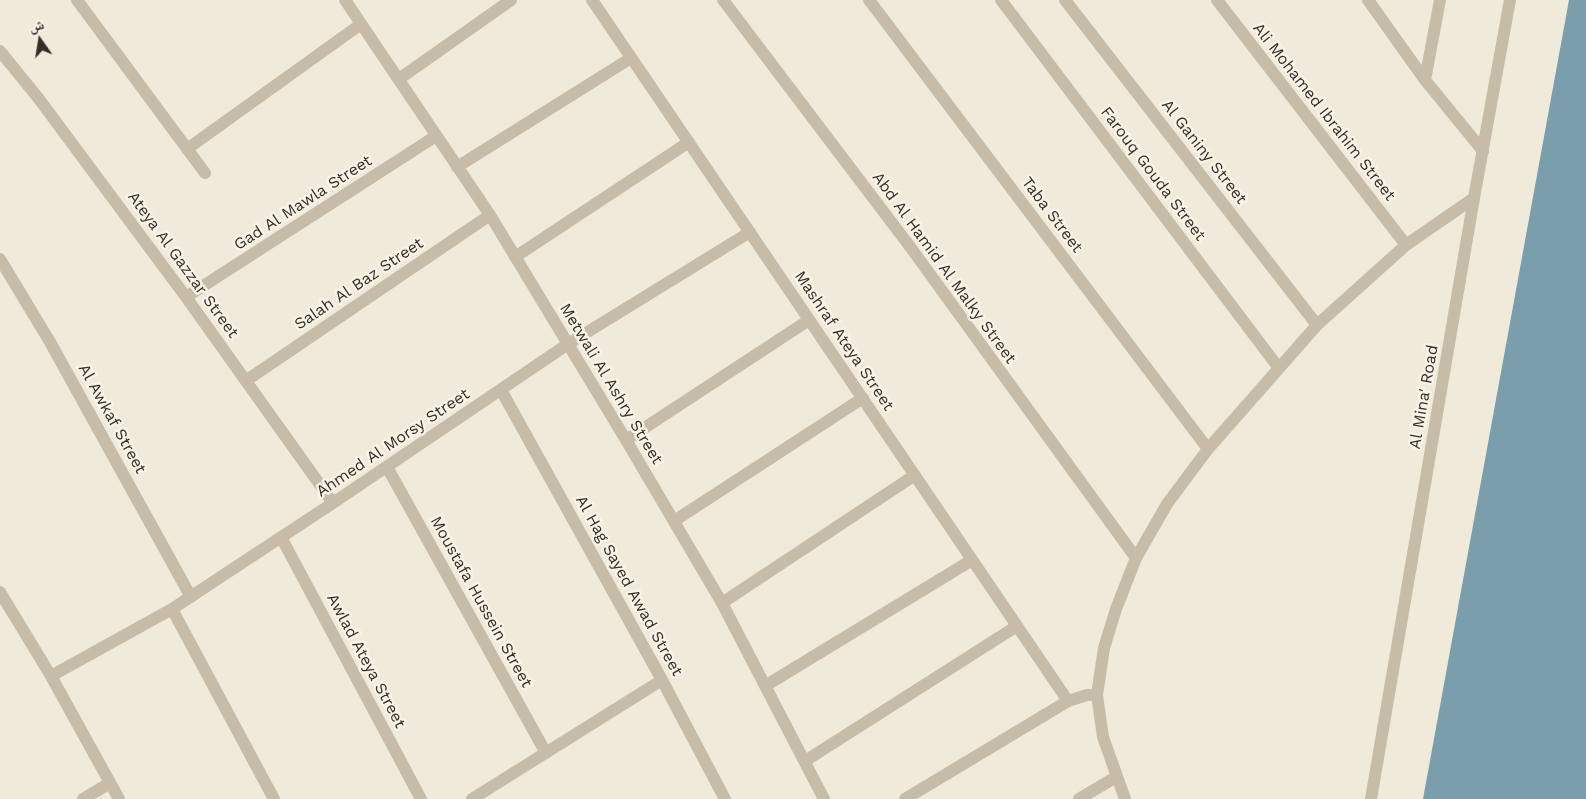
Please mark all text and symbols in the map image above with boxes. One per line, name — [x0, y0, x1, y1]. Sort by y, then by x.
north arrow — [15, 15, 65, 65]
text: ش — [28, 16, 46, 35]
street label: Ali Mohamed Ibrahim Street — [1249, 19, 1399, 205]
street label: Al Ganiny Street — [1157, 96, 1251, 208]
street label: Farouq Gouda Street — [1096, 103, 1210, 245]
street label: Gad Al Mawla Street — [230, 151, 376, 255]
street label: Abd Al Hamid Al Malky Street — [868, 168, 1020, 368]
street label: Taba Street — [1017, 173, 1087, 257]
street label: Ateya Al Gazzar Street — [124, 188, 242, 342]
street label: Salah Al Baz Street — [291, 234, 427, 334]
street label: Mashraf Ateya Street — [790, 268, 898, 414]
street label: Metwali Al Ashry Street — [555, 300, 667, 468]
street label: Al Mina' Road — [1405, 343, 1443, 451]
street label: Al Awkaf Street — [74, 361, 150, 477]
street label: Ahmed Al Morsy Street — [313, 385, 473, 501]
street label: Al Hag Sayed Awad Street — [571, 492, 687, 680]
street label: Moustafa Hussein Street — [426, 513, 536, 691]
street label: Awlad Ateya Street — [322, 591, 410, 731]

